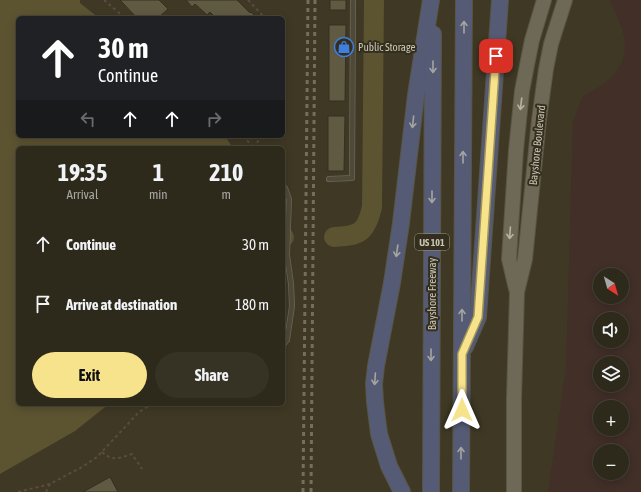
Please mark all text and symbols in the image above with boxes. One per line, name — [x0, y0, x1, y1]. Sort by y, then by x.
one-way arrow — [460, 21, 468, 34]
icon: ahead — [32, 32, 84, 84]
text: 30 m — [98, 32, 148, 64]
shop icon: Public Storage — [333, 36, 355, 58]
pin — [479, 39, 513, 73]
place label: Public Storage — [358, 41, 415, 53]
icon: arrive — [485, 45, 507, 67]
one-way arrow — [429, 60, 437, 73]
text: Continue — [98, 65, 158, 86]
one-way arrow — [517, 97, 525, 110]
street label: Bayshore Boulevard — [527, 104, 547, 186]
icon: left — [77, 108, 99, 130]
icon: ahead — [119, 108, 141, 130]
icon: ahead — [161, 108, 183, 130]
icon: right — [203, 108, 225, 130]
one-way arrow — [410, 115, 417, 128]
one-way arrow — [459, 151, 467, 164]
text: 19:35 — [58, 159, 107, 186]
text: 1 — [153, 159, 164, 186]
text: 210 — [209, 159, 243, 186]
text: Arrival — [67, 187, 98, 202]
text: min — [149, 187, 168, 202]
text: m — [222, 187, 231, 202]
one-way arrow — [428, 190, 436, 203]
one-way arrow — [507, 226, 514, 239]
icon: ahead — [32, 233, 54, 255]
road number: US 101 — [415, 234, 449, 250]
text: Continue — [66, 236, 116, 253]
text: 30 m — [242, 236, 269, 253]
one-way arrow — [393, 244, 401, 257]
street label: Bayshore Freeway — [426, 257, 438, 330]
north arrow — [593, 268, 629, 304]
map controls — [593, 268, 629, 480]
icon: arrive — [32, 293, 54, 315]
text: Arrive at destination — [66, 296, 177, 313]
text: 180 m — [235, 296, 269, 313]
one-way arrow — [458, 309, 466, 322]
button: sound — [593, 312, 629, 348]
one-way arrow — [428, 348, 435, 361]
button: Exit — [32, 352, 147, 398]
button: Share — [155, 352, 269, 398]
button: layers — [593, 356, 629, 392]
one-way arrow — [371, 372, 378, 385]
position arrow — [441, 389, 483, 431]
button: + — [593, 400, 629, 436]
button: − — [593, 444, 629, 480]
one-way arrow — [457, 447, 465, 460]

